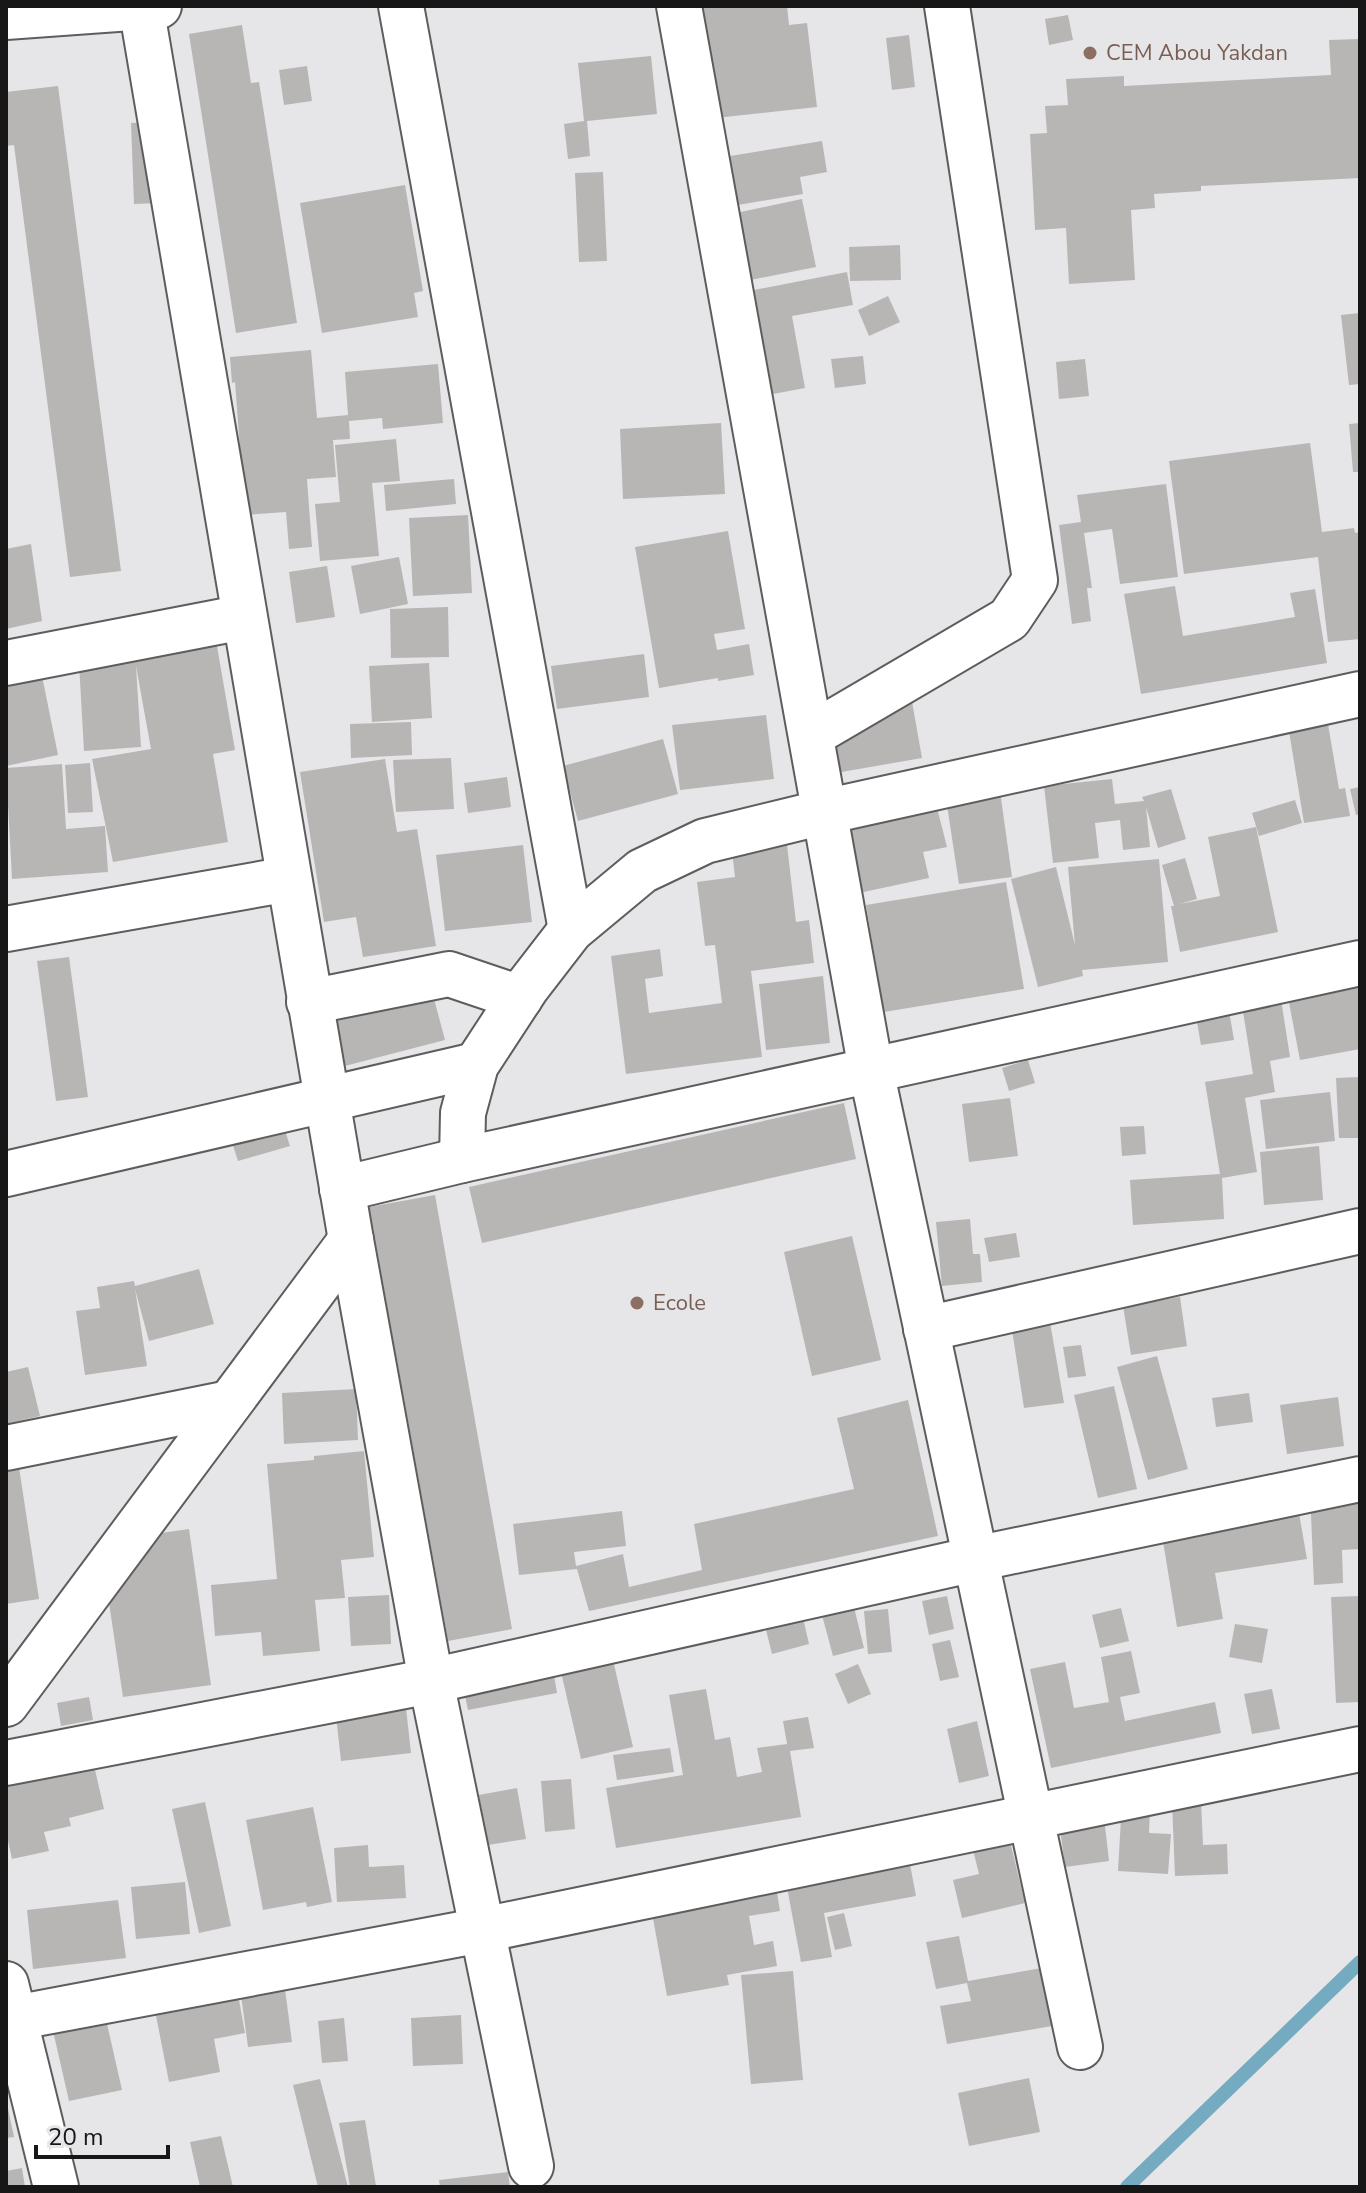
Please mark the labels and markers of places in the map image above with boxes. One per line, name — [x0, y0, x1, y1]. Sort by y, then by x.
place label: CEM Abou Yakdan — [1106, 38, 1288, 68]
marker: CEM Abou Yakdan — [1081, 44, 1099, 62]
place label: Ecole — [653, 1288, 706, 1318]
marker: Ecole — [628, 1294, 646, 1312]

